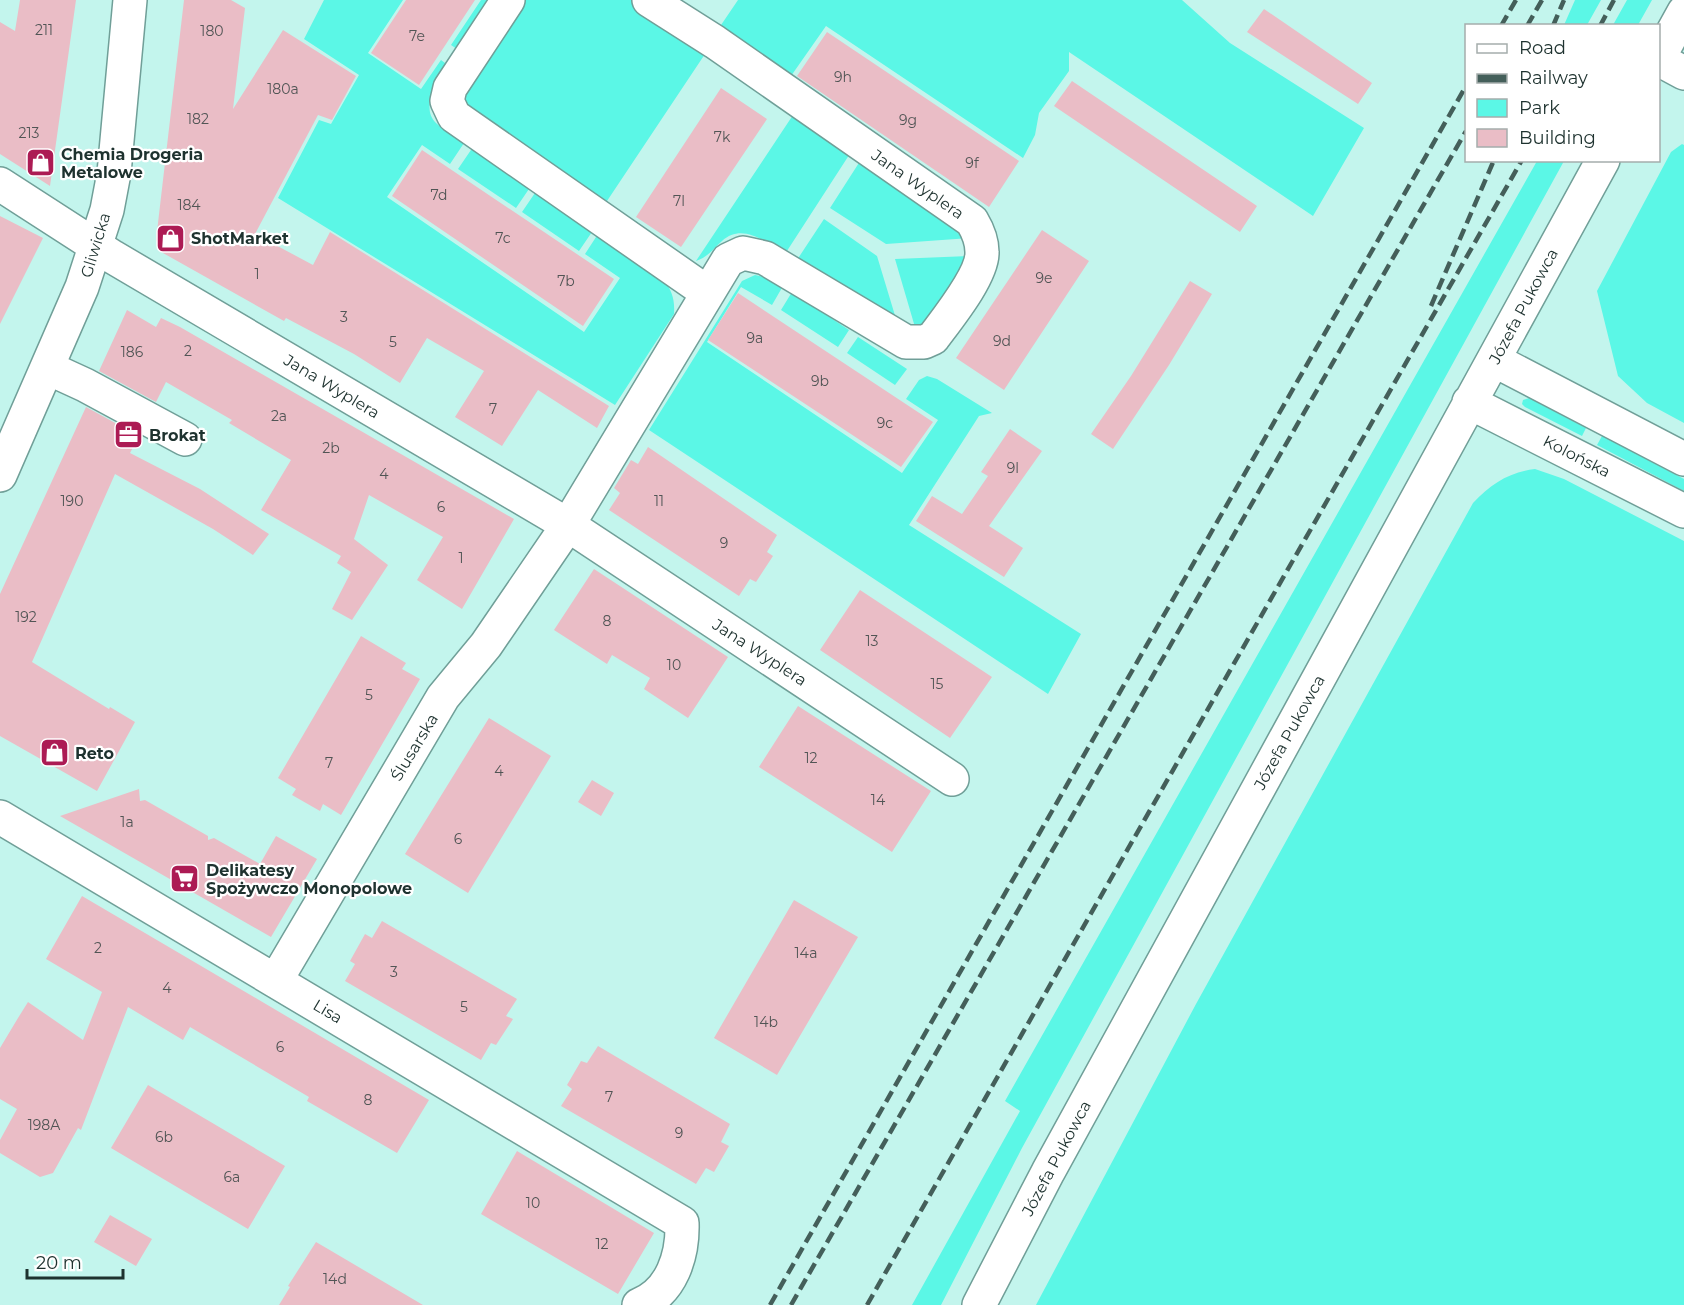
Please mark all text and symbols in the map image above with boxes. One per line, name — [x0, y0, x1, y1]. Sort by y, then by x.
house number: 211 — [35, 21, 53, 39]
house number: 180 — [200, 22, 224, 40]
legend — [1465, 24, 1660, 162]
house number: 7e — [409, 27, 425, 45]
text: Road — [1519, 37, 1566, 59]
text: Railway — [1519, 67, 1588, 89]
house number: 9h — [834, 68, 852, 86]
house number: 180a — [267, 80, 299, 98]
text: Park — [1519, 97, 1560, 119]
house number: 182 — [187, 110, 209, 128]
house number: 9g — [899, 111, 917, 129]
house number: 213 — [19, 124, 40, 142]
text: Building — [1519, 127, 1596, 149]
house number: 7k — [714, 128, 731, 146]
place label: Chemia Drogeria Metalowe — [61, 145, 203, 182]
street label: Jana Wyplera — [867, 145, 968, 223]
shop icon: Chemia Drogeria Metalowe — [24, 147, 56, 179]
house number: 9f — [965, 154, 980, 172]
house number: 7d — [430, 186, 448, 204]
house number: 7l — [673, 192, 685, 210]
house number: 184 — [177, 196, 201, 214]
street label: Gliwicka — [77, 210, 114, 280]
shop icon: ShotMarket — [154, 222, 186, 254]
place label: ShotMarket — [191, 229, 289, 248]
house number: 7c — [495, 229, 511, 247]
street label: Józefa Pukowca — [1485, 245, 1562, 368]
house number: 1 — [254, 265, 260, 283]
house number: 9e — [1036, 269, 1052, 287]
house number: 7b — [557, 272, 575, 290]
house number: 3 — [340, 308, 348, 326]
house number: 9a — [747, 329, 763, 347]
house number: 9d — [993, 332, 1011, 350]
house number: 5 — [389, 333, 397, 351]
house number: 2 — [184, 342, 192, 360]
house number: 186 — [121, 343, 144, 361]
street label: Jana Wyplera — [280, 350, 383, 422]
house number: 9b — [811, 372, 829, 390]
house number: 7 — [489, 400, 497, 418]
house number: 2a — [271, 407, 287, 425]
house number: 9c — [877, 414, 893, 432]
office icon: Brokat — [112, 419, 144, 451]
place label: Brokat — [149, 426, 206, 445]
street label: Kolońska — [1540, 431, 1614, 481]
house number: 2b — [322, 439, 340, 457]
house number: 9l — [1007, 459, 1019, 477]
house number: 4 — [379, 465, 389, 483]
house number: 190 — [61, 492, 83, 510]
house number: 11 — [654, 492, 664, 510]
house number: 6 — [437, 498, 446, 516]
house number: 9 — [720, 534, 728, 552]
house number: 1 — [458, 549, 464, 567]
house number: 192 — [15, 608, 37, 626]
house number: 8 — [603, 612, 612, 630]
street label: Jana Wyplera — [708, 614, 810, 690]
house number: 13 — [866, 632, 879, 650]
house number: 10 — [667, 656, 681, 674]
street label: Józefa Pukowca — [1250, 672, 1329, 794]
house number: 15 — [931, 675, 944, 693]
house number: 5 — [365, 686, 373, 704]
street label: Ślusarska — [387, 710, 442, 784]
shop icon: Reto — [38, 737, 70, 769]
place label: Reto — [75, 744, 114, 763]
house number: 12 — [804, 749, 818, 767]
house number: 7 — [325, 754, 333, 772]
house number: 4 — [494, 762, 504, 780]
house number: 14 — [871, 791, 886, 809]
house number: 1a — [120, 813, 134, 831]
house number: 6 — [454, 830, 463, 848]
place label: Delikatesy Spożywczo Monopolowe — [206, 861, 412, 898]
supermarket icon: Delikatesy Spożywczo Monopolowe — [169, 863, 201, 895]
house number: 2 — [94, 939, 102, 957]
house number: 14a — [795, 944, 817, 962]
house number: 3 — [390, 963, 398, 981]
house number: 4 — [162, 979, 172, 997]
street label: Lisa — [310, 995, 346, 1028]
house number: 5 — [460, 998, 468, 1016]
house number: 14b — [754, 1013, 778, 1031]
house number: 6 — [276, 1038, 285, 1056]
house number: 7 — [605, 1088, 613, 1106]
house number: 8 — [364, 1091, 373, 1109]
street label: Józefa Pukowca — [1018, 1097, 1095, 1220]
house number: 198A — [28, 1116, 61, 1134]
house number: 9 — [675, 1124, 683, 1142]
house number: 6b — [155, 1128, 173, 1146]
house number: 6a — [224, 1168, 240, 1186]
house number: 10 — [526, 1194, 540, 1212]
house number: 12 — [595, 1235, 609, 1253]
scale bar — [27, 1242, 123, 1280]
text: 20 m — [36, 1252, 82, 1274]
house number: 14d — [323, 1270, 347, 1288]

